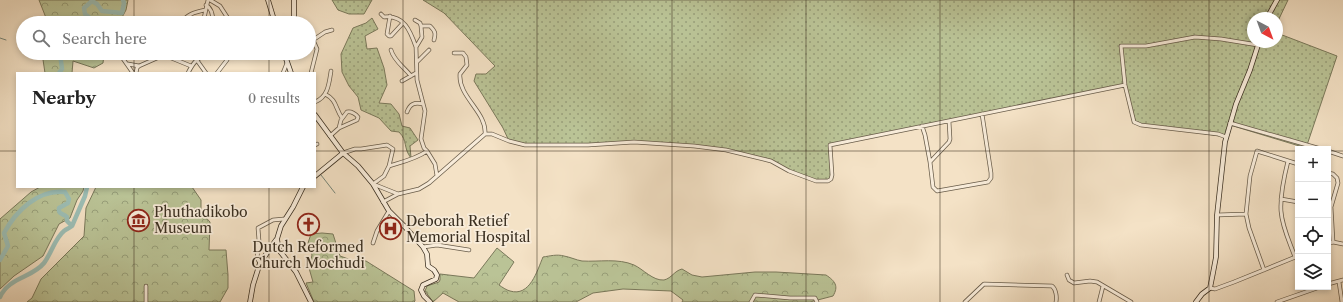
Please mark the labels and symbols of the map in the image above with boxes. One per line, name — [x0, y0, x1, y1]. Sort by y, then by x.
north arrow — [1247, 12, 1283, 48]
place label: Phuthadikobo Museum — [154, 203, 248, 237]
museum icon: Phuthadikobo Museum — [126, 207, 152, 233]
church icon: Dutch Reformed Church Mochudi — [295, 212, 321, 238]
place label: Deborah Retief Memorial Hospital — [406, 212, 530, 246]
hospital icon: Deborah Retief Memorial Hospital — [378, 216, 404, 242]
place label: Dutch Reformed Church Mochudi — [251, 238, 365, 272]

